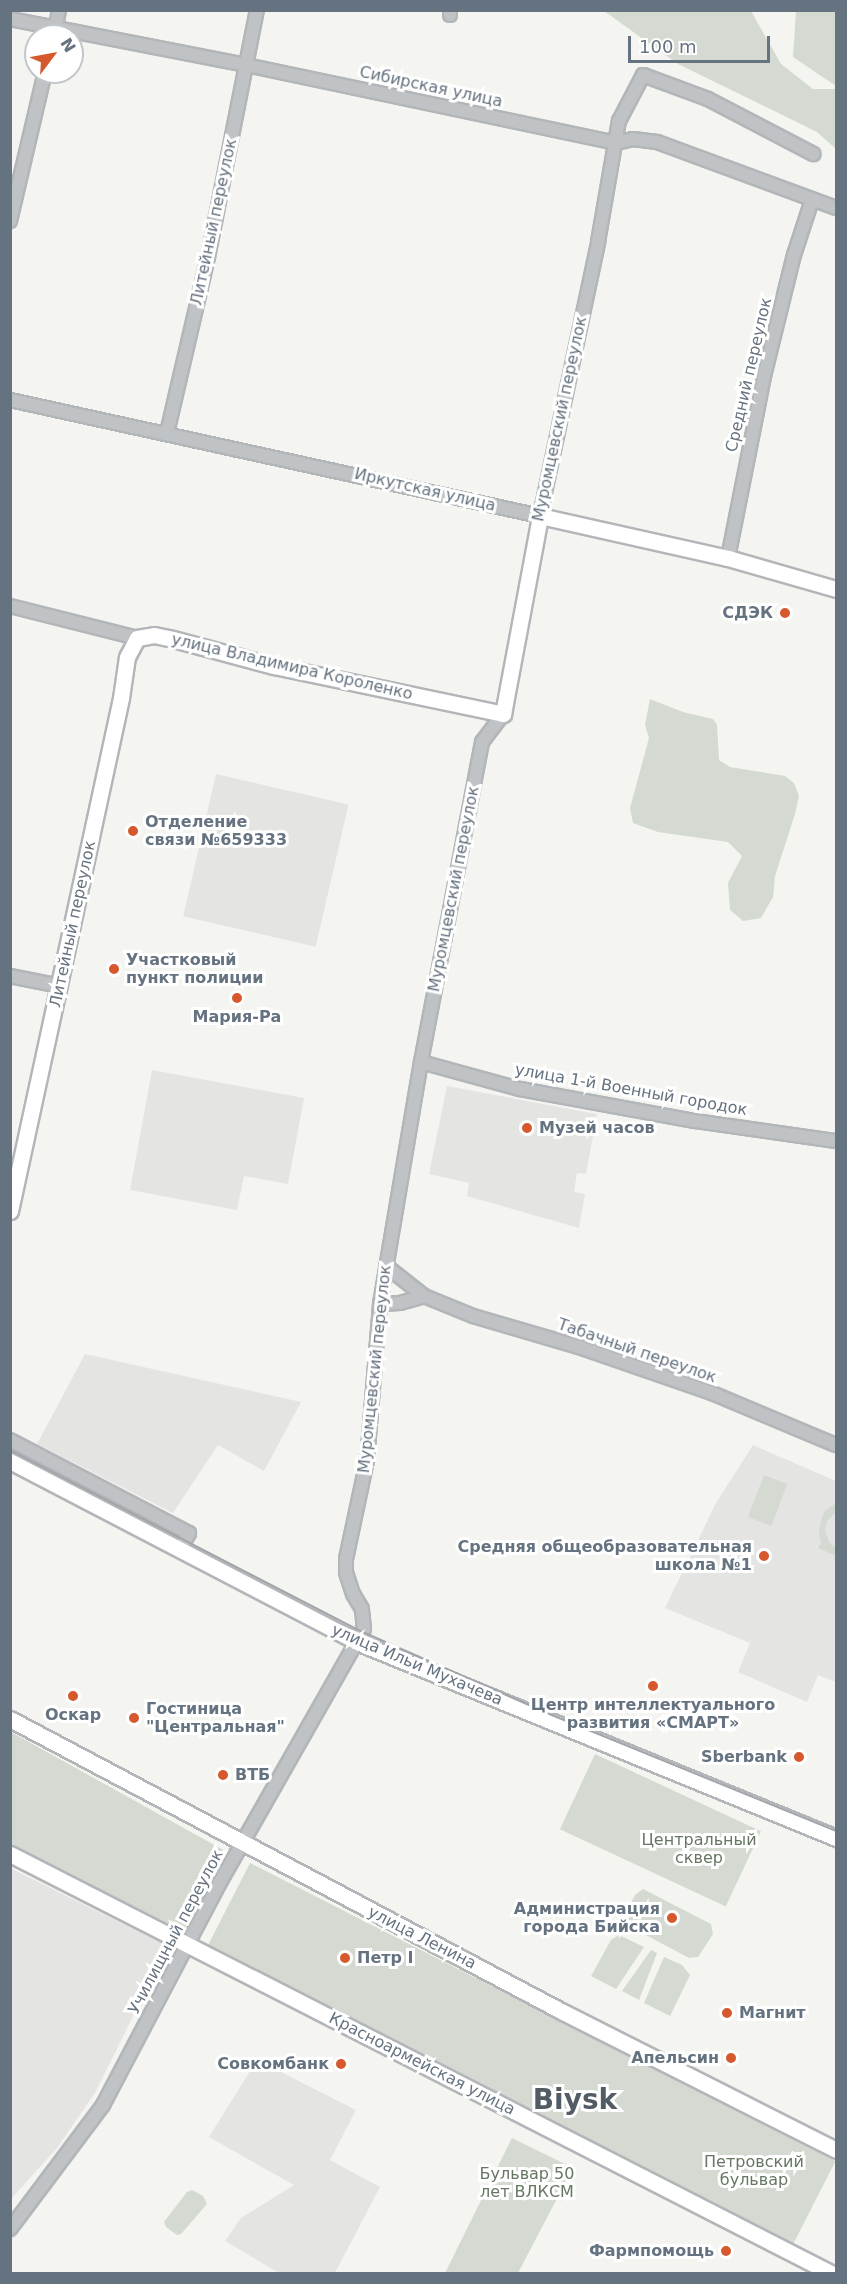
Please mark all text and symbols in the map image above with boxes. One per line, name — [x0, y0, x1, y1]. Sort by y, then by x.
north arrow — [24, 24, 84, 84]
scale bar — [631, 24, 774, 62]
text: N — [56, 35, 80, 56]
text: 100 m — [639, 36, 697, 57]
street label: Сибирская улица — [358, 62, 504, 112]
street label: Литейный переулок — [187, 137, 241, 307]
street label: Средний переулок — [722, 296, 776, 454]
street label: Муромцевский переулок — [529, 315, 591, 523]
street label: Иркутская улица — [353, 464, 497, 516]
place label: СДЭК — [722, 603, 773, 623]
marker: СДЭК — [778, 606, 792, 620]
street label: улица Владимира Короленко — [170, 630, 414, 704]
street label: Муромцевский переулок — [425, 784, 483, 994]
place label: Отделение связи №659333 — [145, 812, 287, 850]
marker: Отделение связи №659333 — [126, 824, 140, 838]
street label: Литейный переулок — [46, 839, 100, 1009]
place label: Участковый пункт полиции — [126, 950, 264, 988]
marker: Участковый пункт полиции — [107, 962, 121, 976]
marker: Мария-Ра — [230, 991, 244, 1005]
place label: Мария-Ра — [193, 1007, 281, 1027]
street label: улица 1-й Военный городок — [513, 1060, 749, 1120]
place label: Музей часов — [539, 1118, 655, 1138]
marker: Музей часов — [520, 1121, 534, 1135]
street label: Муромцевский переулок — [355, 1264, 395, 1474]
street label: Табачный переулок — [555, 1315, 719, 1387]
place label: Средняя общеобразовательная школа №1 — [457, 1537, 752, 1575]
marker: Средняя общеобразовательная школа №1 — [757, 1549, 771, 1563]
street label: улица Ильи Мухачева — [329, 1620, 505, 1710]
marker: Центр интеллектуального развития «СМАРТ» — [646, 1679, 660, 1693]
marker: Оскар — [66, 1689, 80, 1703]
place label: Центр интеллектуального развития «СМАРТ» — [531, 1695, 775, 1733]
place label: Гостиница "Центральная" — [146, 1699, 285, 1737]
place label: Оскар — [45, 1705, 101, 1725]
marker: Гостиница "Центральная" — [127, 1711, 141, 1725]
place label: Sberbank — [701, 1747, 787, 1767]
marker: Sberbank — [792, 1750, 806, 1764]
place label: ВТБ — [235, 1765, 270, 1785]
marker: ВТБ — [216, 1768, 230, 1782]
park label: Центральный сквер — [641, 1830, 757, 1868]
street label: Училищный переулок — [124, 1847, 228, 2017]
place label: Администрация города Бийска — [514, 1899, 660, 1937]
street label: улица Ленина — [365, 1902, 479, 1974]
marker: Администрация города Бийска — [665, 1911, 679, 1925]
place label: Петр I — [357, 1948, 413, 1968]
marker: Петр I — [338, 1951, 352, 1965]
place label: Магнит — [739, 2003, 806, 2023]
marker: Магнит — [720, 2006, 734, 2020]
street label: Красноармейская улица — [326, 2009, 518, 2119]
place label: Апельсин — [631, 2048, 719, 2068]
marker: Апельсин — [724, 2051, 738, 2065]
place label: Совкомбанк — [217, 2054, 329, 2074]
marker: Совкомбанк — [334, 2057, 348, 2071]
district label: Biysk — [533, 2083, 617, 2117]
park label: Петровский бульвар — [704, 2152, 804, 2190]
park label: Бульвар 50 лет ВЛКСМ — [480, 2164, 574, 2202]
place label: Фармпомощь — [589, 2241, 714, 2261]
marker: Фармпомощь — [719, 2244, 733, 2258]

